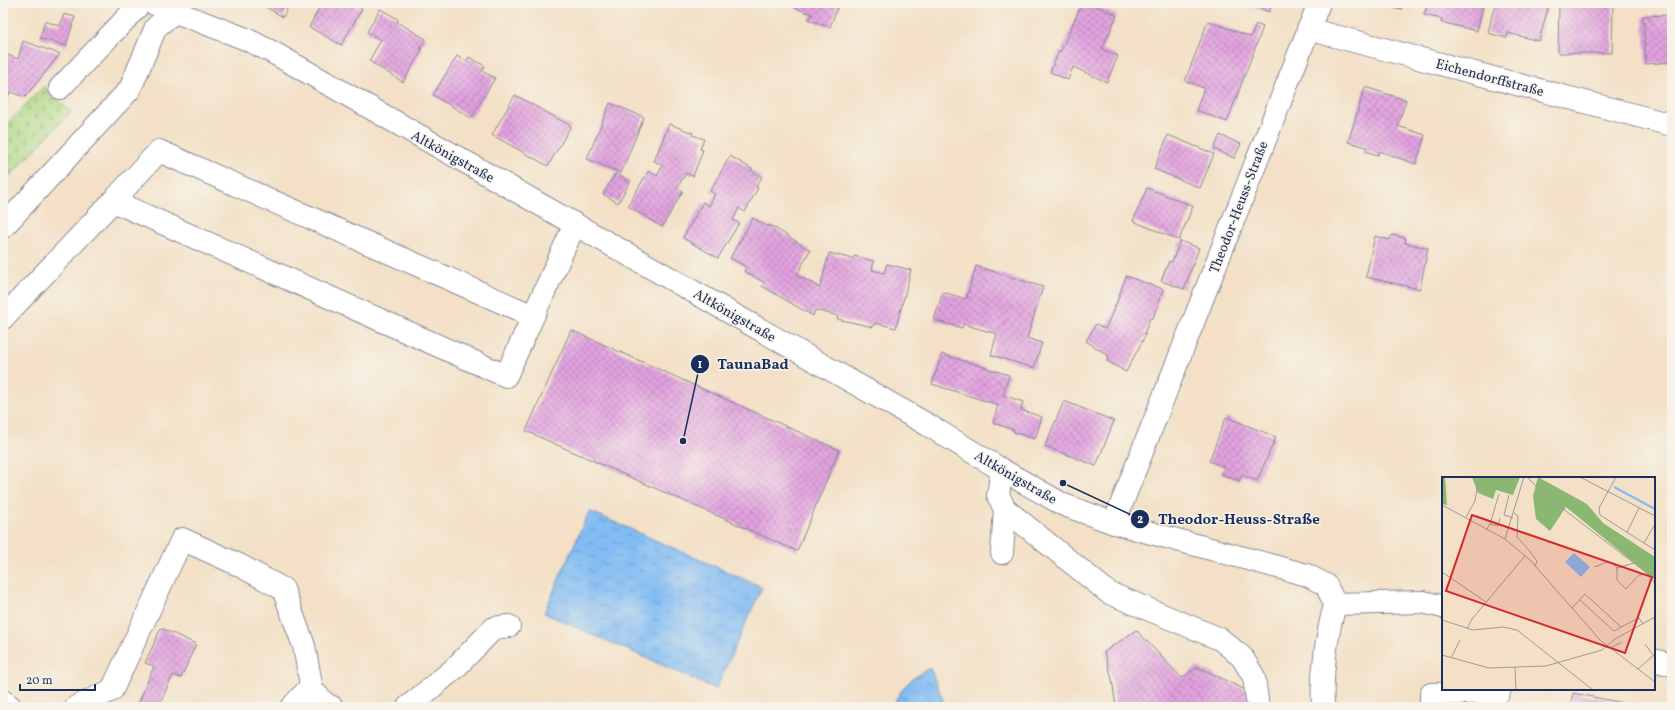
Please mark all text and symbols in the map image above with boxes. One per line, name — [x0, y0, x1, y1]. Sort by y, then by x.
street label: Eichendorffstraße — [1433, 55, 1546, 102]
street label: Altkönigstraße — [407, 127, 498, 188]
street label: Theodor-Heuss-Straße — [1205, 138, 1274, 276]
street label: Altkönigstraße — [690, 285, 779, 348]
callout: TaunaBad — [690, 351, 797, 378]
text: TaunaBad — [717, 355, 789, 376]
text: 1 — [698, 357, 703, 373]
street label: Altkönigstraße — [971, 447, 1060, 510]
inset map — [1442, 477, 1655, 690]
callout: Theodor-Heuss-Straße — [1130, 506, 1328, 533]
text: Theodor-Heuss-Straße — [1158, 510, 1320, 531]
text: 2 — [1137, 512, 1143, 528]
scale bar — [20, 666, 95, 692]
text: 20 m — [26, 673, 53, 689]

